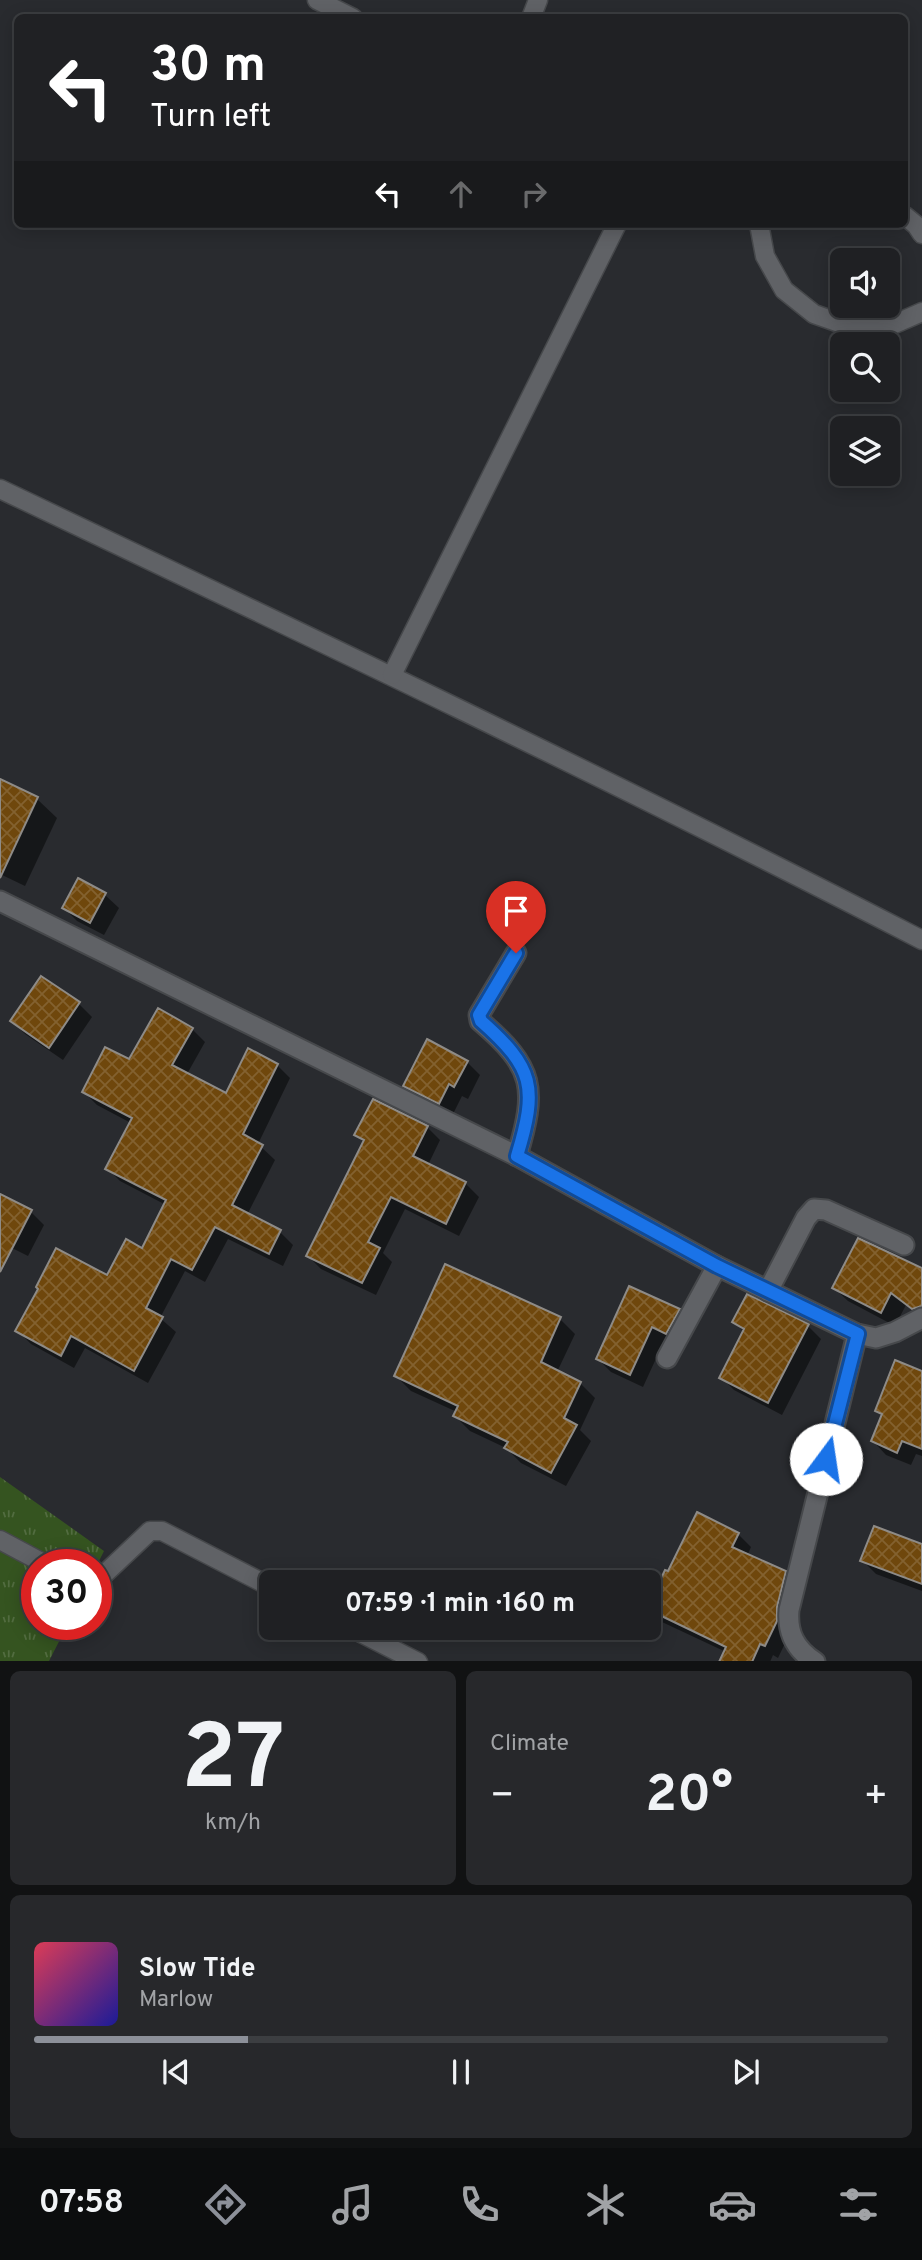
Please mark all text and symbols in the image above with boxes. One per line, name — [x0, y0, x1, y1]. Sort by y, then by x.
text: 30 m — [150, 37, 266, 99]
icon: left — [35, 42, 126, 133]
text: Turn left — [150, 98, 271, 138]
icon: left — [369, 175, 407, 213]
icon: ahead — [442, 175, 480, 213]
icon: right — [515, 175, 553, 213]
map controls — [830, 248, 900, 486]
button: sound — [830, 248, 900, 318]
button: search — [830, 332, 900, 402]
button: layers — [830, 416, 900, 486]
pin — [486, 881, 546, 953]
icon: arrive — [497, 892, 535, 930]
position arrow — [789, 1422, 863, 1496]
speed limit sign: 30 — [21, 1549, 112, 1640]
text: 07:59 · 1 min · 160 m — [345, 1588, 575, 1621]
text: 27 — [181, 1706, 285, 1821]
text: Climate — [490, 1730, 569, 1759]
text: 20° — [645, 1764, 733, 1830]
text: − — [490, 1773, 515, 1822]
text: + — [863, 1773, 888, 1822]
text: km/h — [205, 1809, 261, 1838]
text: Slow Tide — [139, 1953, 256, 1986]
text: Marlow — [139, 1986, 213, 2015]
icon: previous — [157, 2053, 195, 2091]
icon: pause — [442, 2053, 480, 2091]
icon: next — [727, 2053, 765, 2091]
icon: directions — [201, 2180, 250, 2229]
icon: music — [328, 2180, 377, 2229]
icon: phone — [455, 2180, 504, 2229]
icon: climate — [581, 2180, 630, 2229]
icon: car — [708, 2180, 757, 2229]
icon: filters — [834, 2180, 883, 2229]
text: 07:58 — [39, 2184, 124, 2224]

